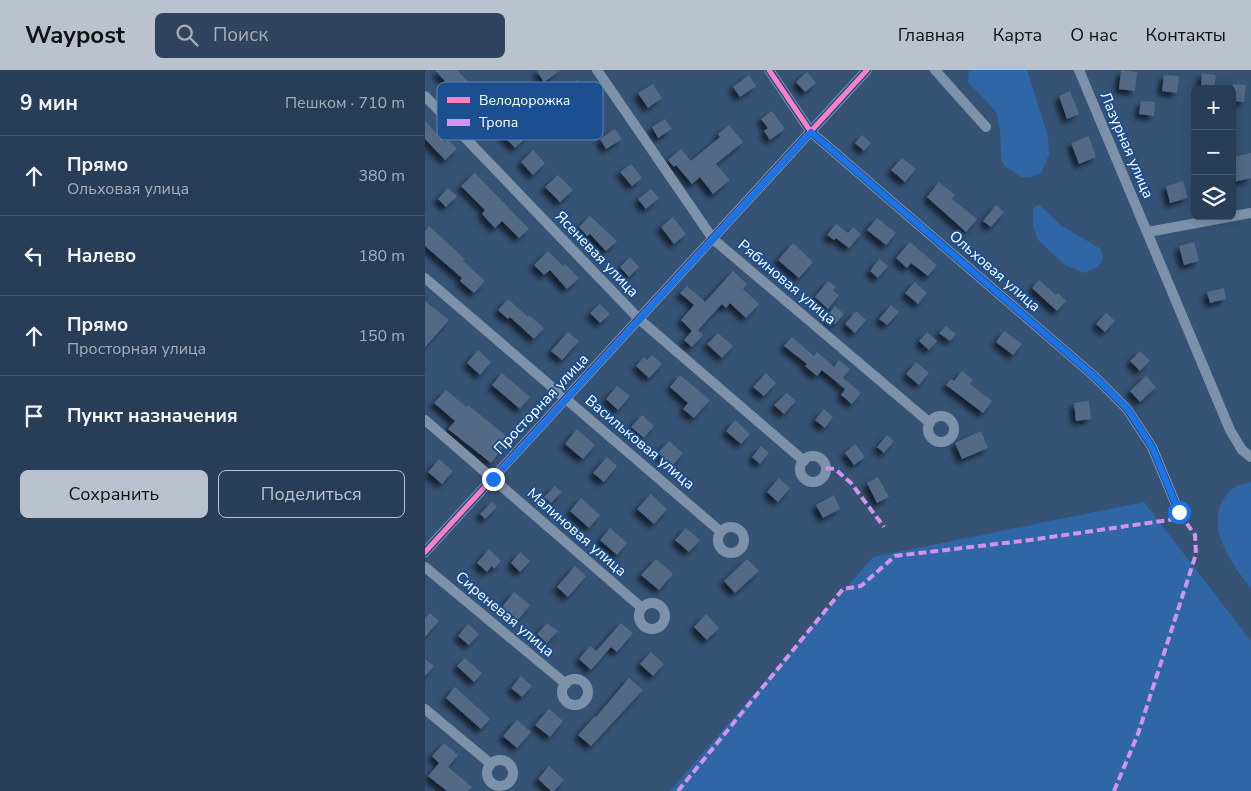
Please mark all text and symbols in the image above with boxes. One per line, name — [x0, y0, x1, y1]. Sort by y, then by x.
search box — [155, 13, 505, 58]
text: Waypost — [25, 19, 125, 51]
icon: search — [173, 21, 201, 49]
text: Поиск — [213, 22, 268, 48]
text: Главная — [898, 23, 965, 47]
text: Карта — [993, 23, 1042, 47]
text: О нас — [1070, 23, 1118, 47]
text: Контакты — [1146, 23, 1226, 47]
legend — [437, 82, 603, 140]
map controls — [1191, 85, 1236, 220]
button: + — [1191, 85, 1236, 130]
text: 9 мин — [20, 89, 78, 117]
street label: Лазурная улица — [1096, 89, 1158, 201]
text: Велодорожка — [479, 91, 570, 110]
text: Пешком · 710 m — [285, 92, 405, 114]
text: Тропа — [479, 113, 518, 132]
button: − — [1191, 130, 1236, 175]
text: Прямо — [67, 152, 128, 178]
icon: ahead — [20, 162, 48, 190]
text: 380 m — [358, 165, 405, 187]
button: layers — [1191, 175, 1236, 220]
text: Ольховая улица — [67, 178, 189, 200]
street label: Ясеневая улица — [551, 207, 643, 301]
street label: Ольховая улица — [945, 226, 1045, 316]
street label: Рябиновая улица — [734, 235, 840, 329]
icon: left — [20, 242, 48, 270]
text: Налево — [67, 243, 136, 269]
text: 180 m — [358, 245, 405, 267]
text: Прямо — [67, 312, 128, 338]
icon: ahead — [20, 322, 48, 350]
text: 150 m — [358, 325, 405, 347]
text: Просторная улица — [67, 338, 206, 360]
street label: Просторная улица — [489, 349, 593, 459]
street label: Васильковая улица — [581, 390, 699, 494]
icon: arrive — [20, 402, 48, 430]
text: Пункт назначения — [67, 403, 238, 429]
route end — [482, 468, 505, 491]
button: Сохранить — [20, 470, 208, 518]
button: Поделиться — [218, 470, 405, 518]
street label: Малиновая улица — [523, 483, 631, 581]
route start — [1168, 501, 1191, 524]
street label: Сиреневая улица — [452, 567, 558, 661]

